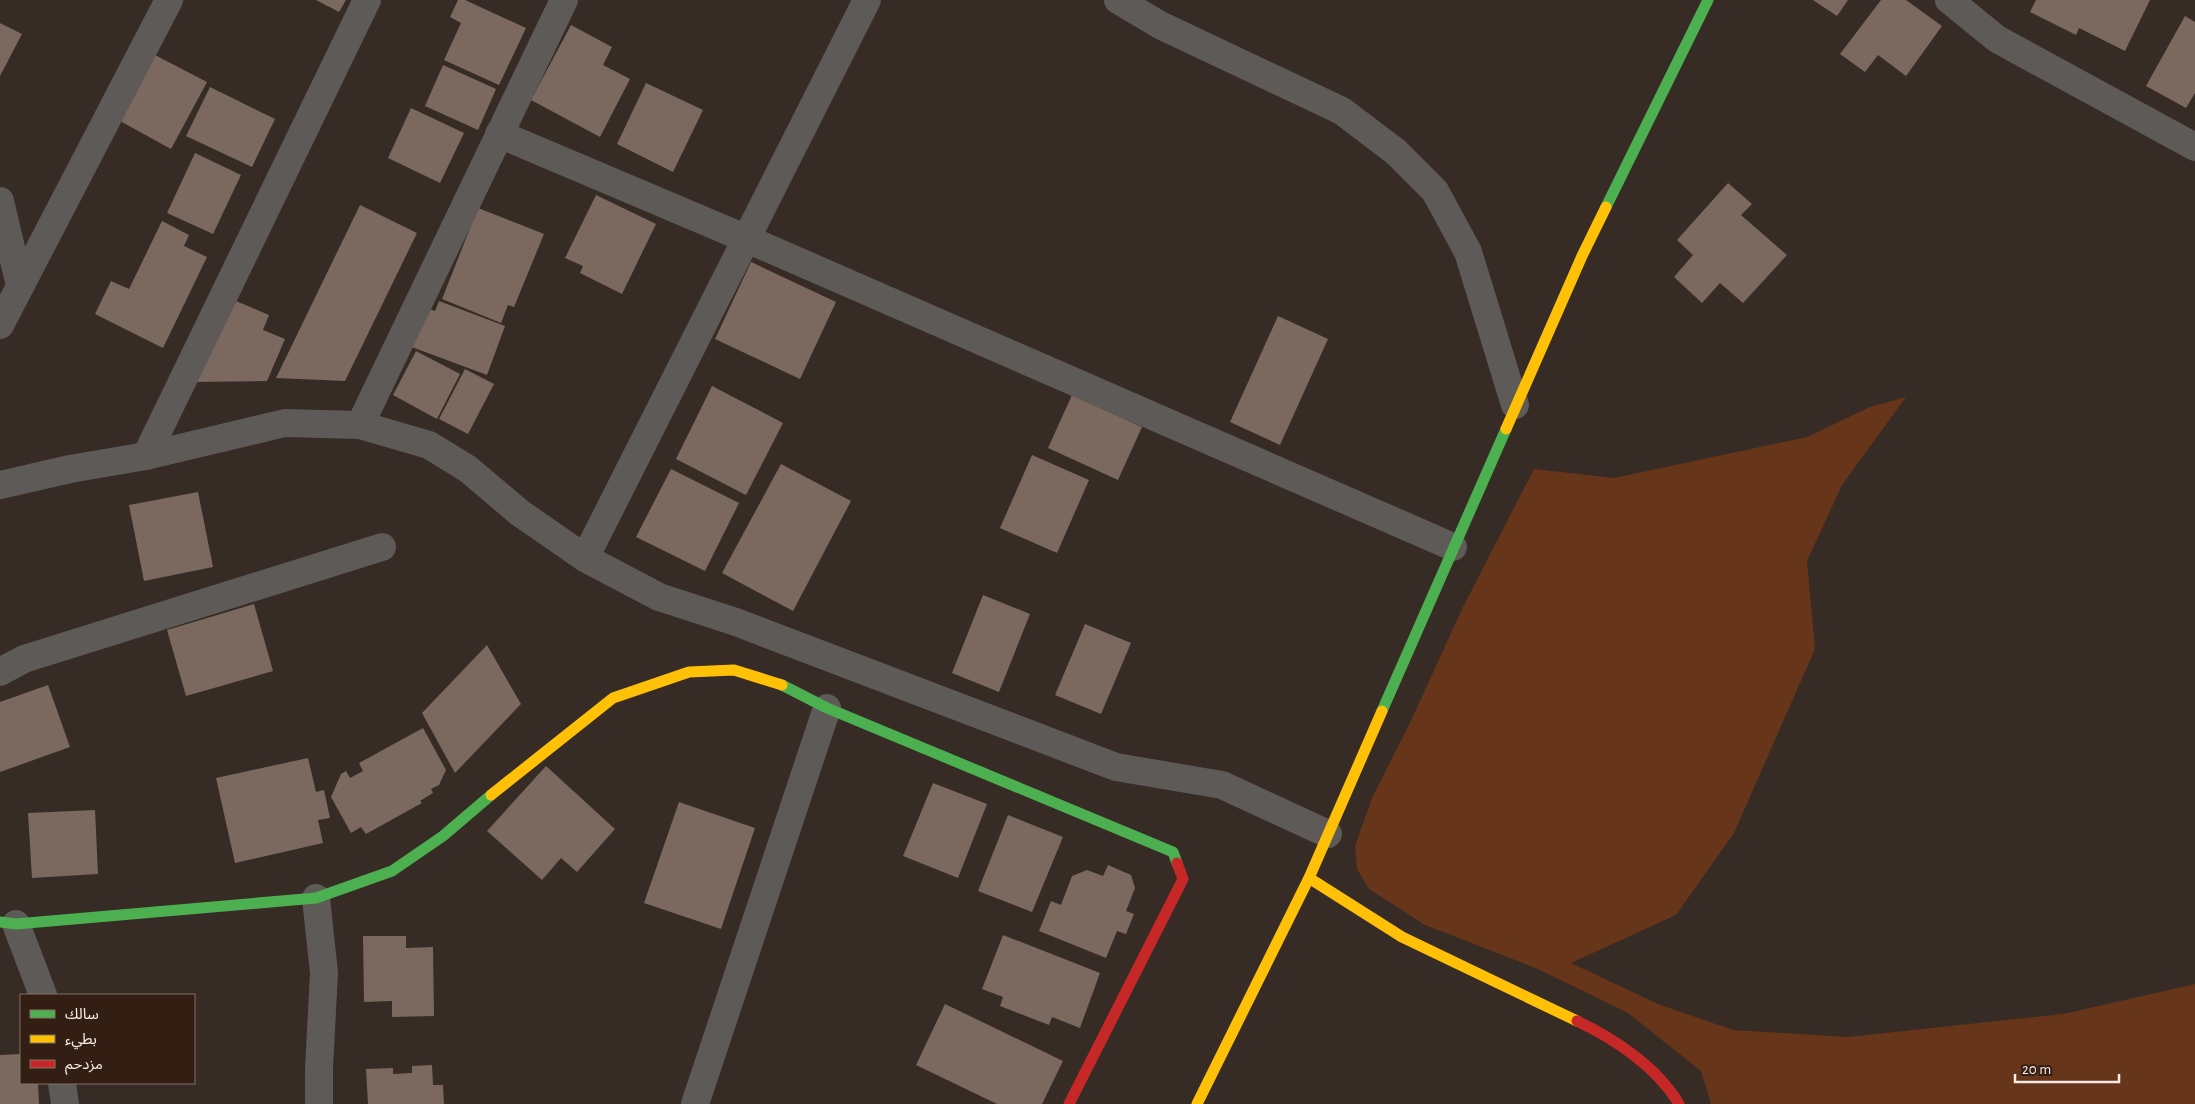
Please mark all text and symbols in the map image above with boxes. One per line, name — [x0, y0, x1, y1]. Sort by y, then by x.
legend — [20, 994, 195, 1084]
text: سالك — [65, 1007, 99, 1022]
text: بطيء — [65, 1032, 97, 1050]
scale bar — [2015, 1052, 2119, 1084]
text: مزدحم — [65, 1057, 103, 1075]
text: 20 m — [2022, 1062, 2051, 1077]

